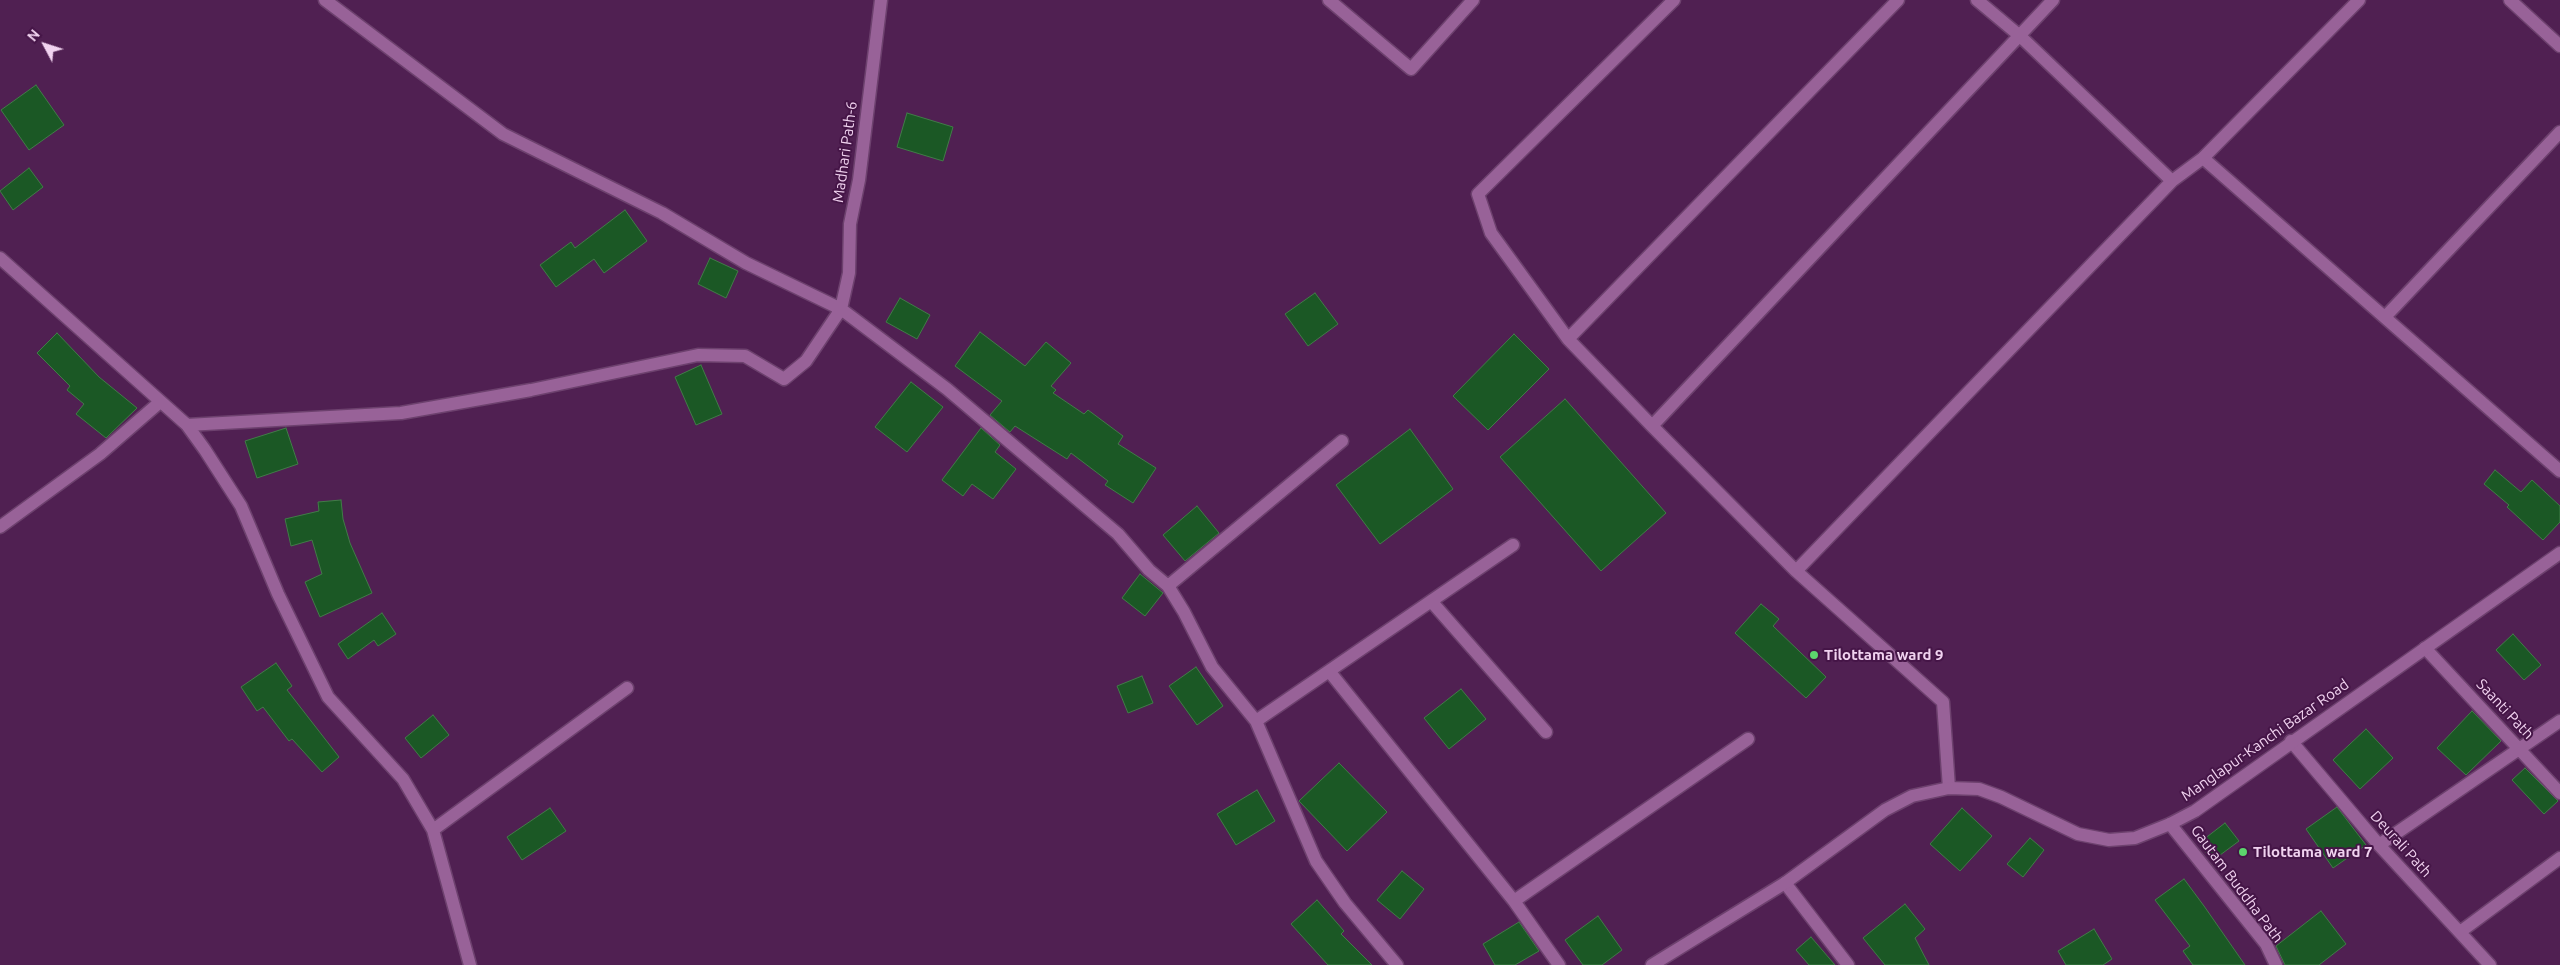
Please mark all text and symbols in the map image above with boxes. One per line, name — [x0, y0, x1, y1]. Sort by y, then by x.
north arrow — [20, 20, 70, 70]
text: N — [24, 26, 43, 45]
street label: Madhari Path-6 — [829, 100, 861, 204]
place label: Tilottama ward 9 — [1824, 646, 1943, 664]
marker: Tilottama ward 9 — [1808, 649, 1820, 661]
street label: Manglapur-Kanchi Bazar Road — [2178, 675, 2352, 805]
street label: Saanti Path — [2473, 675, 2537, 743]
street label: Deurali Path — [2367, 807, 2435, 881]
street label: Gautam Buddha Path — [2187, 822, 2287, 946]
place label: Tilottama ward 7 — [2253, 843, 2372, 861]
marker: Tilottama ward 7 — [2237, 846, 2249, 858]

